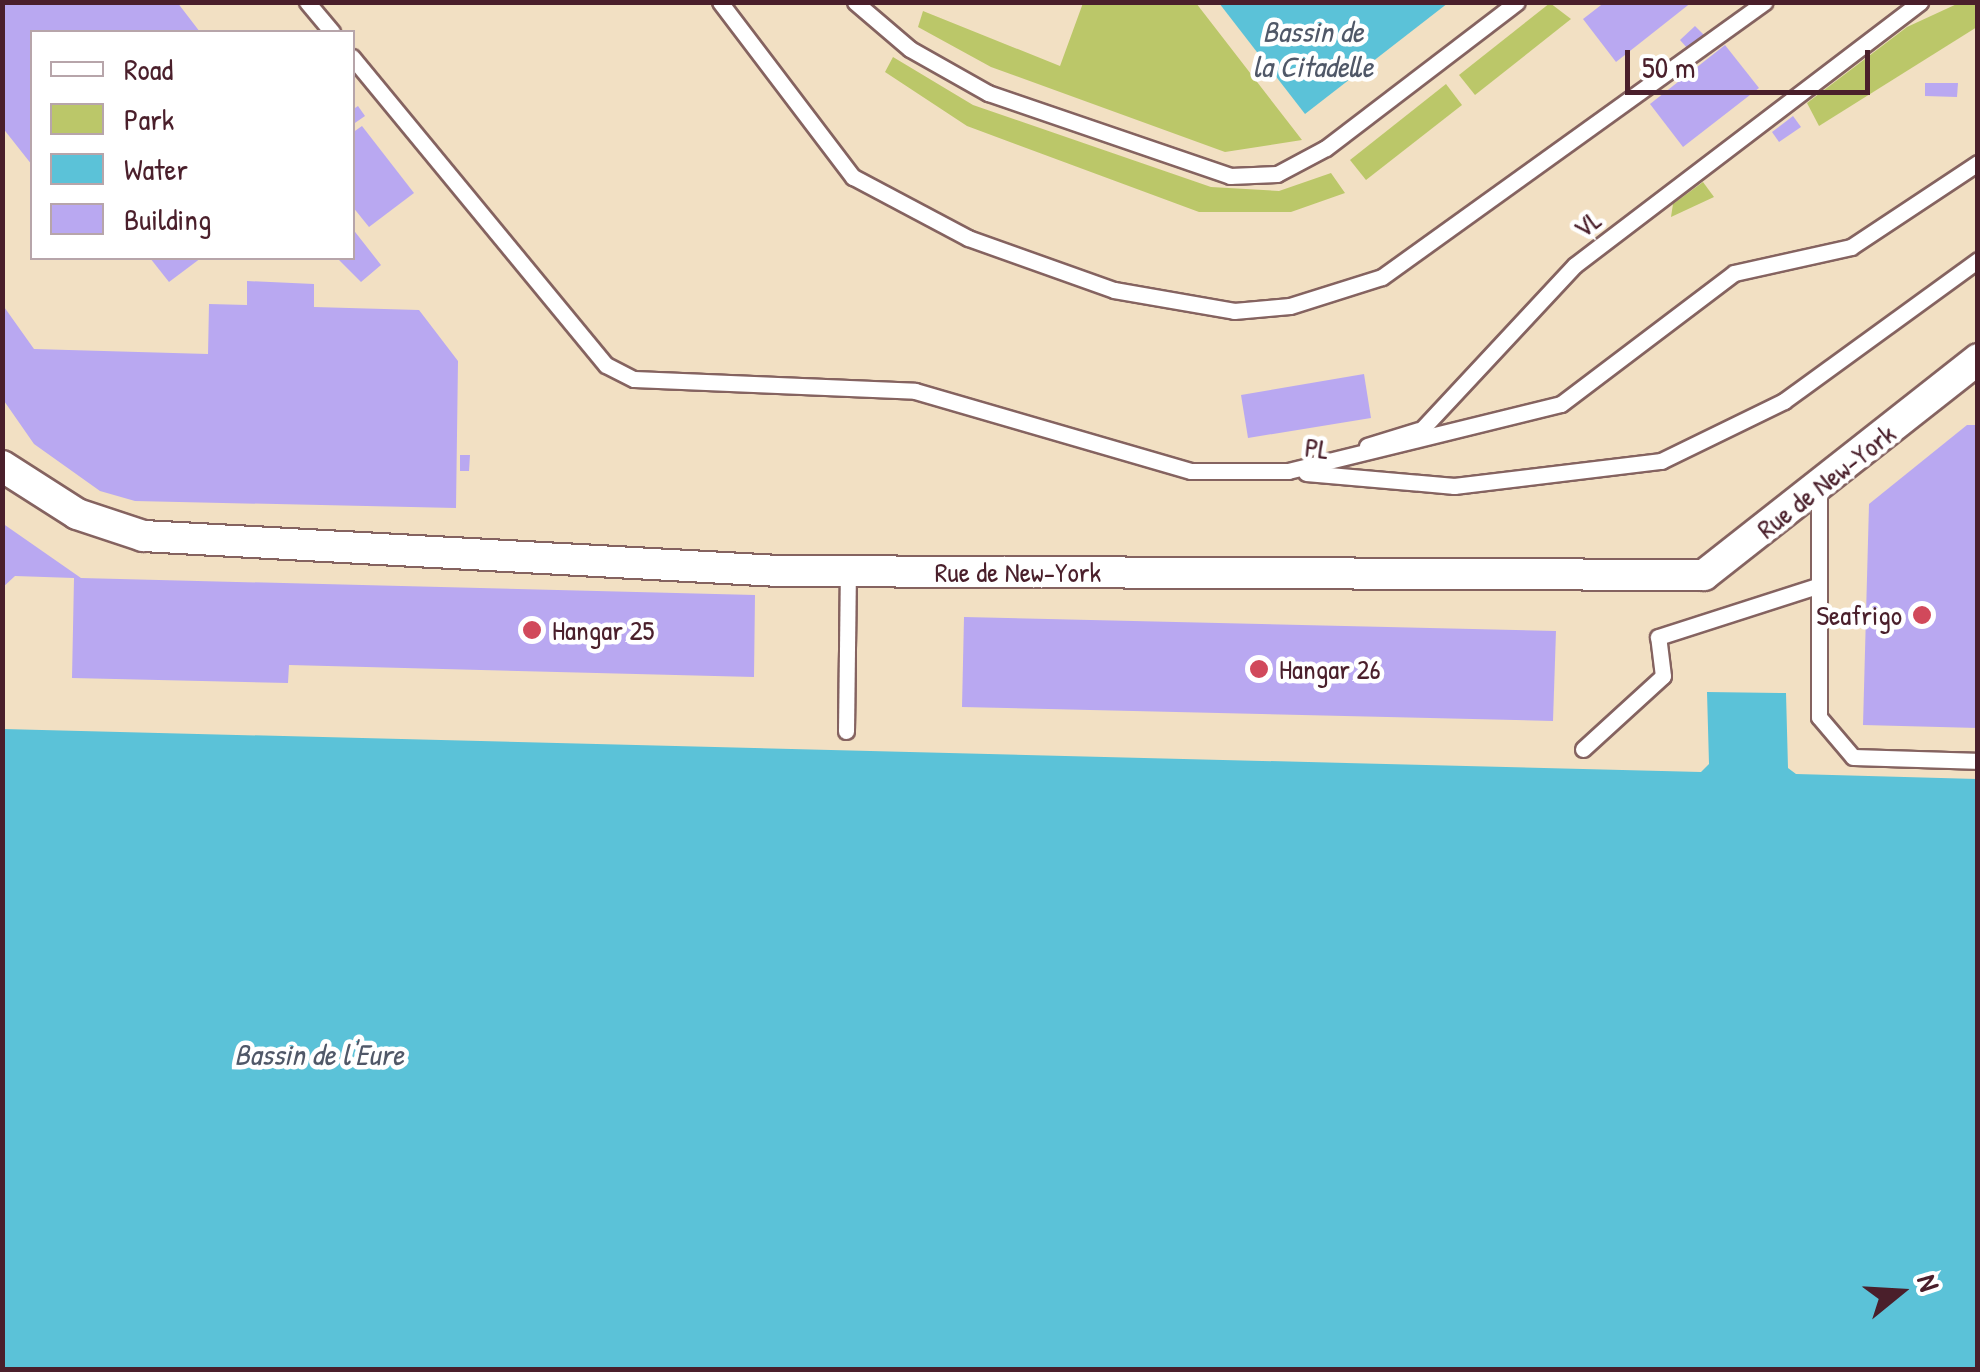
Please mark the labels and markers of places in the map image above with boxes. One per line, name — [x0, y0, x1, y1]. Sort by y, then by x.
place label: Seafrigo — [1816, 598, 1902, 632]
marker: Seafrigo — [1911, 604, 1933, 626]
place label: Hangar 25 — [552, 613, 654, 647]
marker: Hangar 25 — [521, 619, 543, 641]
place label: Hangar 26 — [1279, 652, 1381, 686]
marker: Hangar 26 — [1248, 658, 1270, 680]

